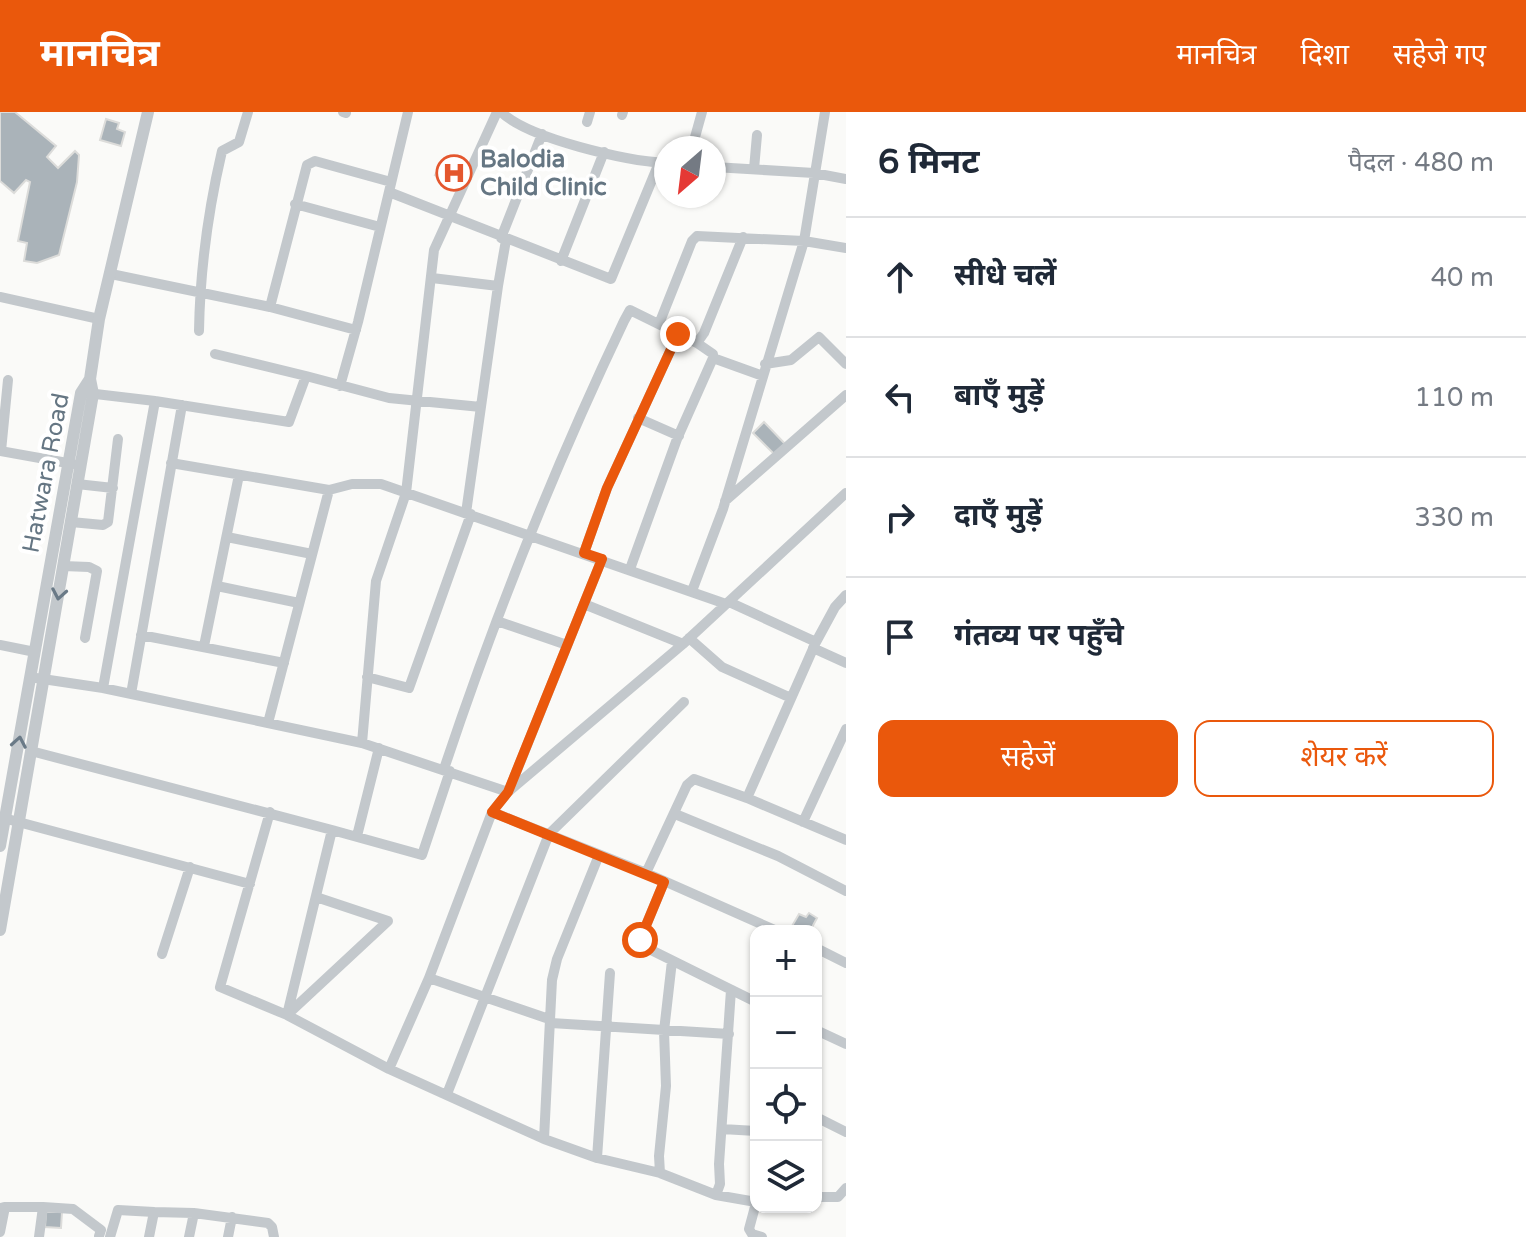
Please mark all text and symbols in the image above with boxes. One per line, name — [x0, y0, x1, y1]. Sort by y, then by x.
text: मानचित्र — [40, 31, 160, 77]
text: मानचित्र — [1176, 38, 1256, 72]
text: दिशा — [1300, 38, 1349, 72]
text: सहेजे गए — [1393, 38, 1486, 72]
north arrow — [654, 136, 726, 208]
text: 6 मिनट — [878, 142, 980, 183]
place label: Balodia Child Clinic — [480, 145, 607, 202]
text: पैदल · 480 m — [1348, 147, 1494, 178]
hospital icon: Balodia Child Clinic — [435, 154, 473, 192]
icon: ahead — [878, 255, 922, 299]
text: सीधे चलें — [954, 257, 1056, 294]
text: 40 m — [1431, 262, 1494, 293]
route end — [660, 316, 696, 352]
icon: left — [878, 375, 922, 419]
text: बाएँ मुड़ें — [954, 377, 1044, 414]
text: 110 m — [1414, 382, 1494, 413]
street label: Hatwara Road — [16, 391, 76, 555]
icon: right — [878, 495, 922, 539]
text: दाएँ मुड़ें — [954, 497, 1042, 534]
text: 330 m — [1414, 502, 1494, 533]
one-way arrow — [51, 587, 68, 601]
icon: arrive — [878, 615, 922, 659]
text: गंतव्य पर पहुँचे — [954, 617, 1124, 654]
button: सहेजें — [878, 720, 1178, 797]
button: शेयर करें — [1194, 720, 1494, 797]
one-way arrow — [10, 736, 27, 749]
route start — [622, 922, 658, 958]
map controls — [750, 925, 822, 1213]
button: + — [750, 925, 822, 997]
button: − — [750, 997, 822, 1069]
button: locate — [750, 1069, 822, 1141]
button: layers — [750, 1141, 822, 1213]

